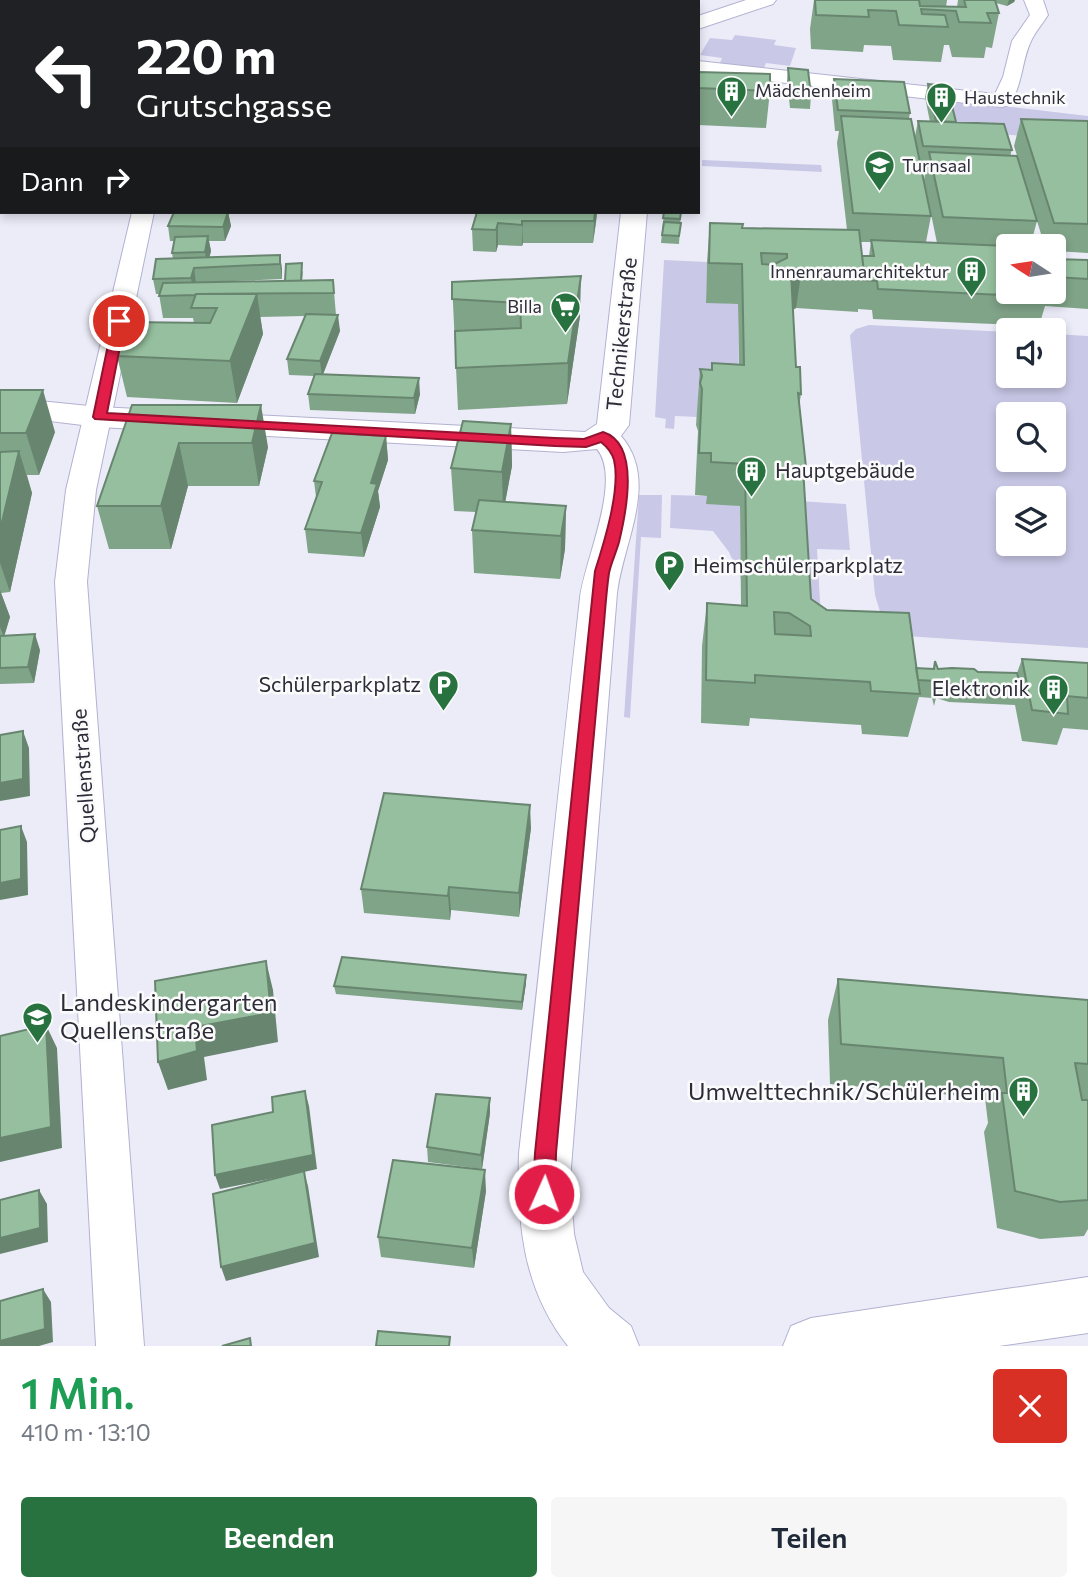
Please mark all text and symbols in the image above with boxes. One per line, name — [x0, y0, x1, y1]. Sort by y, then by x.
text: 220 m — [136, 24, 276, 84]
icon: left — [21, 28, 112, 119]
building icon: Mädchenheim — [715, 74, 749, 118]
place label: Mädchenheim — [755, 79, 871, 101]
building icon: Haustechnik — [924, 81, 958, 125]
text: Grutschgasse — [136, 84, 332, 124]
place label: Haustechnik — [964, 86, 1066, 108]
school or university icon: Turnsaal — [862, 149, 896, 193]
place label: Turnsaal — [902, 154, 971, 176]
icon: right — [98, 161, 136, 199]
text: Dann — [21, 165, 84, 196]
north arrow — [996, 234, 1066, 304]
map controls — [996, 234, 1066, 556]
building icon: Innenraumarchitektur — [955, 255, 989, 299]
street label: Technikerstraße — [600, 256, 641, 412]
place label: Innenraumarchitektur — [770, 260, 949, 282]
supermarket icon: Billa — [548, 290, 582, 334]
pin — [89, 291, 149, 351]
place label: Billa — [507, 295, 542, 317]
icon: arrive — [100, 302, 138, 340]
button: sound — [996, 318, 1066, 388]
button: search — [996, 402, 1066, 472]
building icon: Hauptgebäude — [735, 454, 769, 498]
place label: Hauptgebäude — [775, 457, 915, 482]
button: layers — [996, 486, 1066, 556]
parking icon: Heimschülerparkplatz — [653, 549, 687, 593]
place label: Heimschülerparkplatz — [693, 552, 903, 577]
parking icon: Schülerparkplatz — [427, 668, 461, 712]
place label: Schülerparkplatz — [259, 671, 421, 696]
building icon: Elektronik — [1036, 672, 1070, 716]
place label: Elektronik — [932, 675, 1030, 700]
street label: Quellenstraße — [65, 708, 100, 844]
place label: Landeskindergarten Quellenstraße — [60, 987, 278, 1044]
school or university icon: Landeskindergarten Quellenstraße — [20, 1000, 54, 1044]
building icon: Umwelttechnik/Schülerheim — [1006, 1075, 1040, 1119]
place label: Umwelttechnik/Schülerheim — [688, 1076, 1000, 1105]
position arrow — [507, 1157, 581, 1231]
text: 1 Min. — [21, 1366, 134, 1418]
button: close — [993, 1369, 1067, 1443]
text: 410 m · 13:10 — [21, 1418, 151, 1446]
button: Beenden — [21, 1497, 537, 1577]
button: Teilen — [551, 1497, 1067, 1577]

